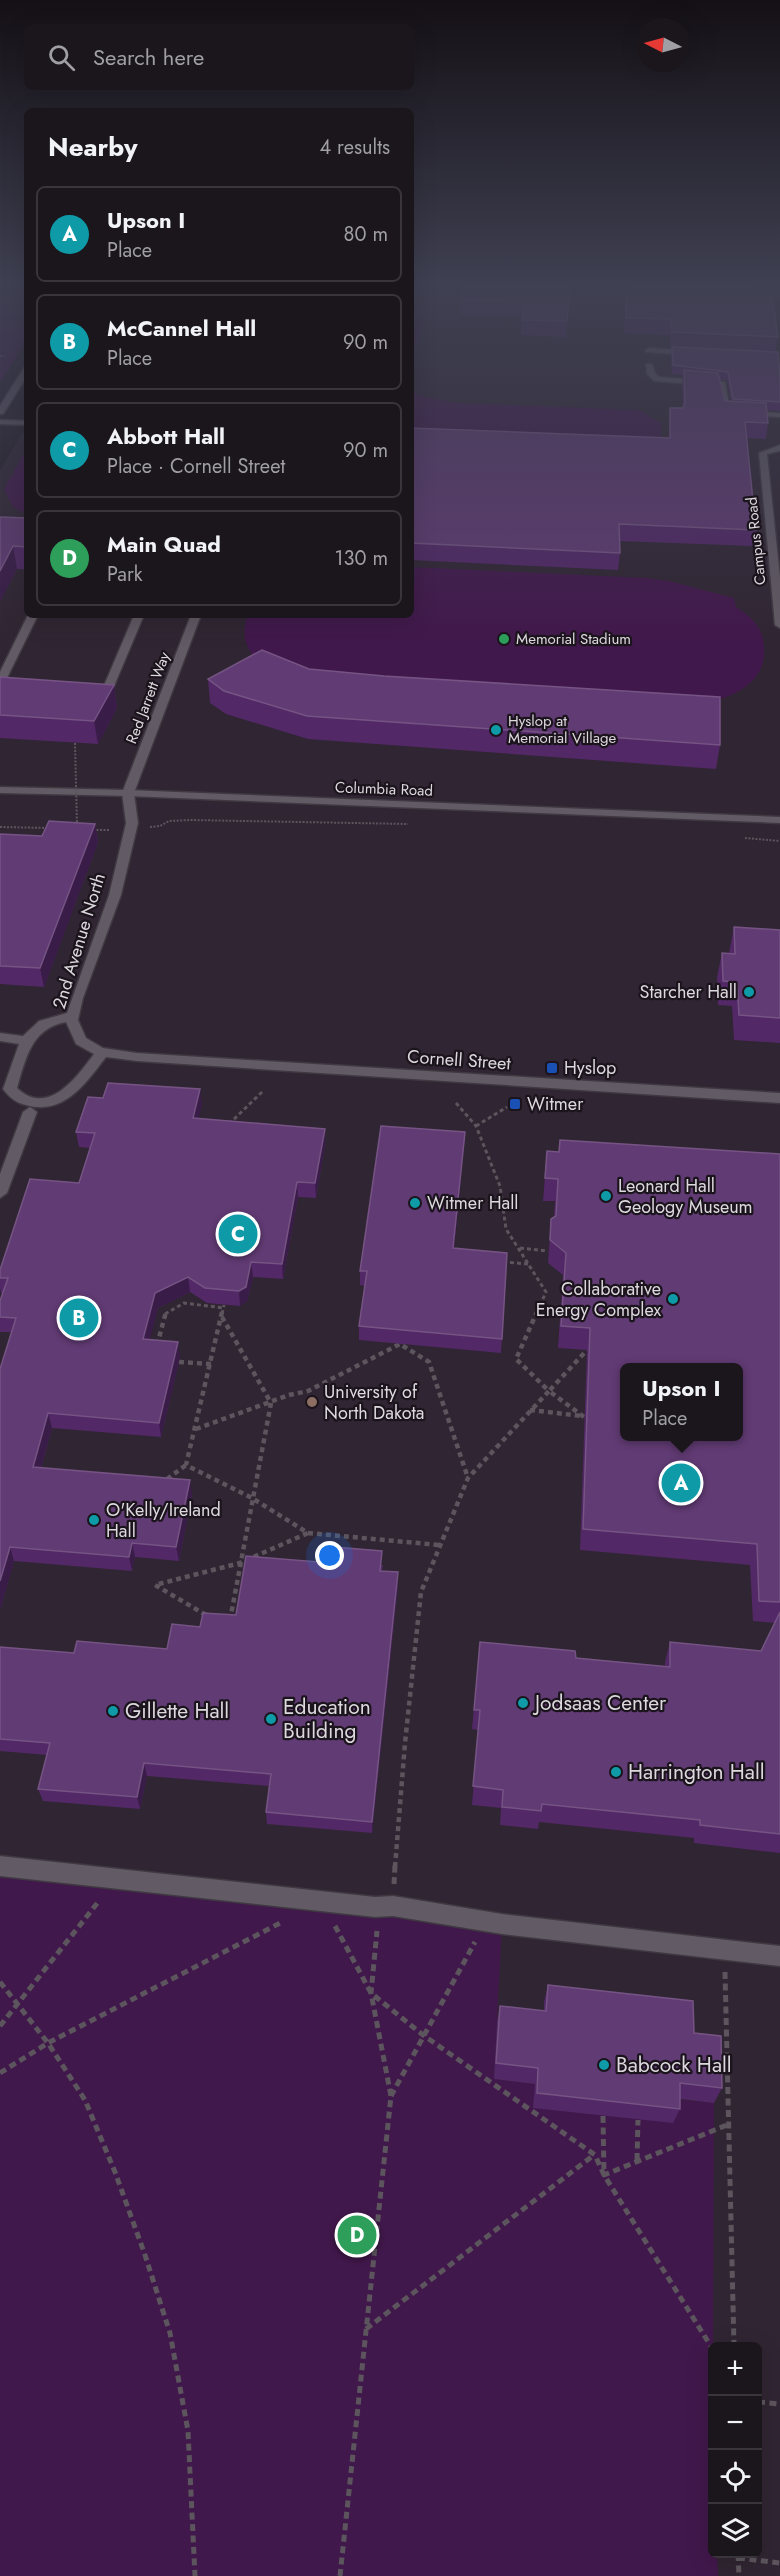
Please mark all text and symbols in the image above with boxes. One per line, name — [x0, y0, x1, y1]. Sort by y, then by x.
north arrow — [636, 18, 690, 72]
search box — [24, 24, 414, 90]
icon: search — [45, 41, 78, 74]
text: Search here — [93, 41, 204, 73]
text: Nearby — [48, 128, 137, 166]
text: 4 results — [319, 133, 390, 162]
text: Upson I — [107, 204, 185, 236]
text: A — [62, 220, 77, 249]
text: 80 m — [343, 220, 388, 249]
text: Place — [107, 236, 152, 265]
text: McCannel Hall — [107, 312, 256, 344]
text: B — [63, 328, 76, 357]
text: 90 m — [343, 328, 388, 357]
text: Place — [107, 344, 152, 373]
text: Abbott Hall — [107, 420, 225, 452]
text: C — [62, 436, 77, 465]
text: 90 m — [343, 436, 388, 465]
text: Place · Cornell Street — [107, 452, 285, 481]
street label: Campus Road — [740, 496, 772, 586]
text: Main Quad — [107, 528, 221, 560]
text: D — [62, 544, 77, 573]
text: 130 m — [334, 544, 388, 573]
text: Park — [107, 560, 143, 589]
place label: Memorial Stadium — [516, 628, 631, 650]
marker: Memorial Stadium — [497, 632, 511, 646]
street label: Red Jarrett Way — [120, 649, 176, 747]
place label: Hyslop at Memorial Village — [508, 710, 616, 749]
marker: Hyslop at Memorial Village — [489, 723, 503, 737]
street label: Columbia Road — [335, 776, 433, 802]
street label: 2nd Avenue North — [46, 870, 112, 1012]
place label: Starcher Hall — [640, 979, 737, 1005]
marker: Starcher Hall — [742, 985, 756, 999]
street label: Cornell Street — [406, 1043, 512, 1077]
place label: Hyslop — [564, 1055, 616, 1081]
marker: Hyslop — [545, 1061, 559, 1075]
place label: Witmer — [527, 1091, 584, 1117]
marker: Witmer — [508, 1097, 522, 1111]
place label: Leonard Hall Geology Museum — [618, 1173, 753, 1220]
marker: Leonard Hall Geology Museum — [599, 1189, 613, 1203]
place label: Witmer Hall — [427, 1190, 519, 1216]
marker: Witmer Hall — [408, 1196, 422, 1210]
pin: C — [218, 1212, 258, 1256]
place label: Collaborative Energy Complex — [536, 1276, 661, 1323]
marker: Collaborative Energy Complex — [666, 1292, 680, 1306]
pin: B — [60, 1296, 98, 1340]
popup — [620, 1363, 743, 1441]
text: Upson I — [642, 1372, 721, 1404]
place label: University of North Dakota — [324, 1379, 424, 1426]
marker: University of North Dakota — [305, 1395, 319, 1409]
text: Place — [642, 1404, 687, 1433]
pin: A — [662, 1460, 700, 1506]
place label: O'Kelly/Ireland Hall — [106, 1497, 221, 1544]
marker: O'Kelly/Ireland Hall — [87, 1513, 101, 1527]
your location — [315, 1541, 344, 1570]
place label: Jodsaas Center — [532, 1688, 667, 1718]
place label: Education Building — [283, 1692, 371, 1746]
place label: Gillette Hall — [125, 1696, 229, 1726]
marker: Jodsaas Center — [516, 1696, 530, 1710]
marker: Gillette Hall — [106, 1704, 120, 1718]
marker: Education Building — [264, 1712, 278, 1726]
place label: Harrington Hall — [628, 1757, 765, 1787]
marker: Harrington Hall — [609, 1765, 623, 1779]
place label: Babcock Hall — [616, 2050, 732, 2080]
marker: Babcock Hall — [597, 2058, 611, 2072]
pin: D — [338, 2212, 376, 2258]
map controls — [708, 2342, 762, 2558]
button: + — [708, 2342, 762, 2396]
button: − — [708, 2396, 762, 2450]
button: locate — [708, 2450, 762, 2504]
button: layers — [708, 2504, 762, 2558]

